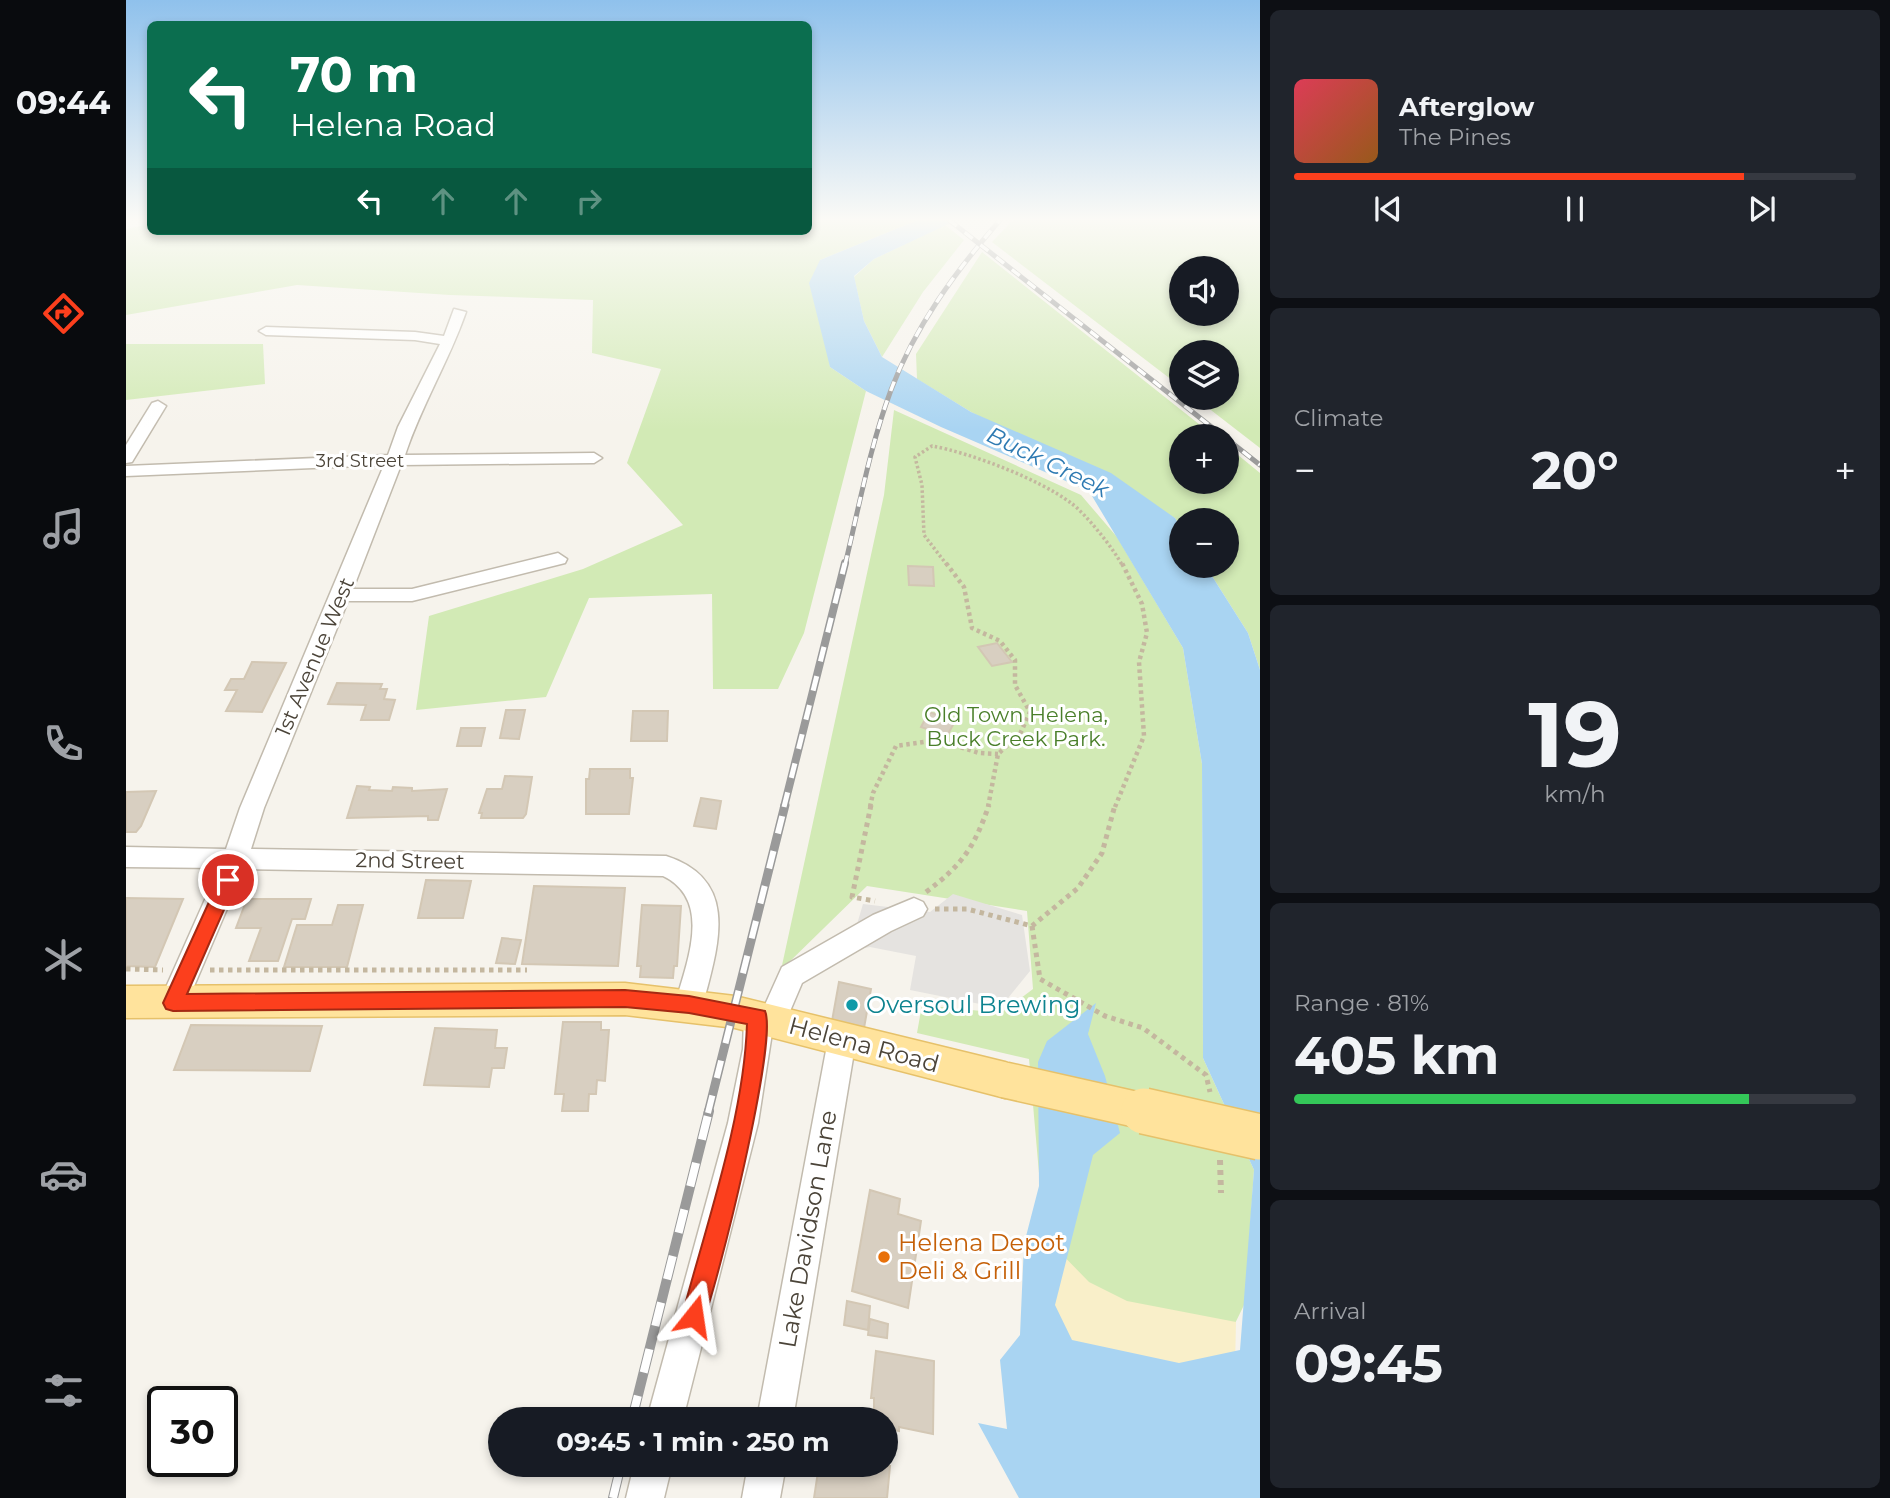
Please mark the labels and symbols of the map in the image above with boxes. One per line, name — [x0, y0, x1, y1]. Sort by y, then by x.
water label: Buck Creek — [982, 420, 1115, 504]
street label: 3rd Street — [316, 450, 404, 472]
street label: 1st Avenue West — [270, 574, 359, 740]
park label: Old Town Helena, Buck Creek Park. — [924, 702, 1108, 751]
street label: 2nd Street — [355, 847, 465, 874]
pin — [198, 850, 258, 910]
place label: Oversoul Brewing — [866, 990, 1080, 1019]
marker: Oversoul Brewing — [844, 997, 860, 1013]
street label: Helena Road — [786, 1011, 942, 1079]
street label: Lake Davidson Lane — [772, 1108, 843, 1350]
place label: Helena Depot Deli & Grill — [898, 1228, 1065, 1285]
marker: Helena Depot Deli & Grill — [876, 1249, 892, 1265]
position arrow — [657, 1279, 731, 1353]
speed limit sign: 30 — [147, 1386, 238, 1477]

